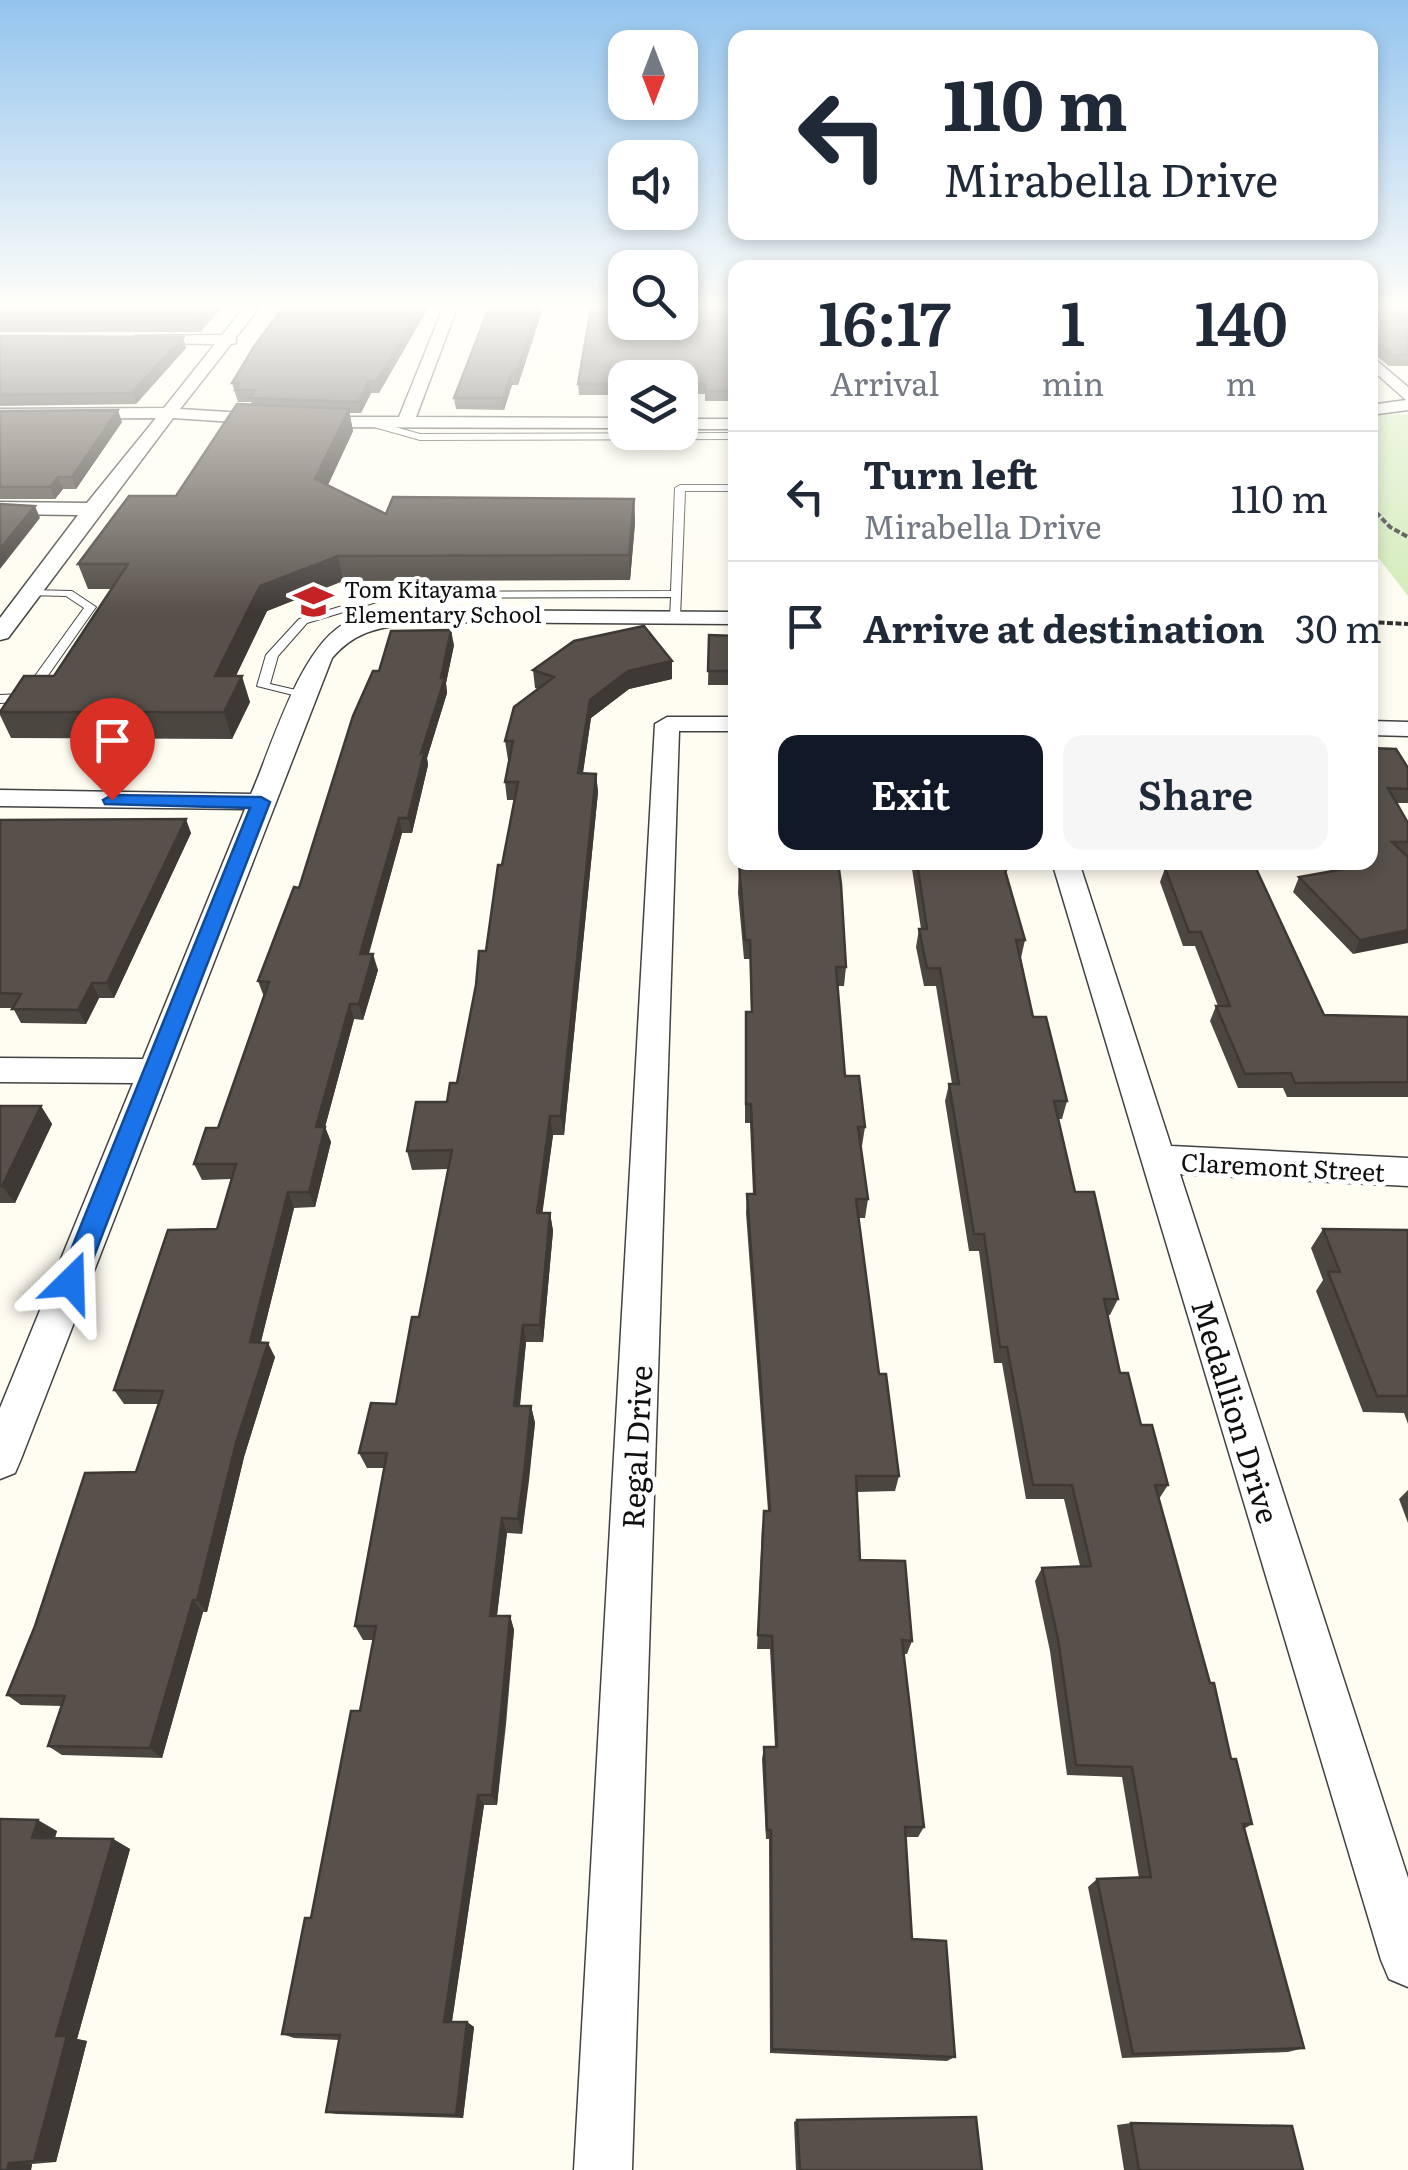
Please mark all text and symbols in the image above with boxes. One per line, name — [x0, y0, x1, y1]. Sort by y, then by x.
north arrow — [608, 30, 698, 120]
map controls — [608, 30, 698, 450]
text: 110 m — [943, 49, 1128, 153]
icon: left — [778, 70, 908, 200]
button: sound — [608, 140, 698, 230]
text: Mirabella Drive — [943, 144, 1278, 211]
button: search — [608, 250, 698, 340]
text: 16:17 — [818, 275, 951, 364]
text: 1 — [1061, 275, 1085, 364]
text: 140 — [1194, 275, 1288, 364]
text: Arrival — [830, 358, 939, 406]
text: min — [1041, 358, 1104, 406]
text: m — [1226, 358, 1257, 406]
button: layers — [608, 360, 698, 450]
text: Turn left — [863, 444, 1038, 501]
text: 110 m — [1231, 468, 1328, 525]
icon: left — [778, 469, 833, 524]
text: Mirabella Drive — [863, 501, 1102, 549]
place label: Tom Kitayama Elementary School — [344, 572, 542, 630]
school or university icon: Tom Kitayama Elementary School — [293, 580, 335, 622]
text: Arrive at destination — [863, 598, 1265, 655]
text: 30 m — [1295, 598, 1382, 655]
icon: arrive — [778, 599, 833, 654]
pin — [70, 698, 155, 801]
icon: arrive — [85, 713, 140, 768]
button: Exit — [778, 735, 1043, 850]
button: Share — [1063, 735, 1328, 850]
street label: Claremont Street — [1180, 1142, 1386, 1190]
position arrow — [19, 1230, 123, 1334]
street label: Medallion Drive — [1182, 1294, 1292, 1528]
street label: Regal Drive — [609, 1364, 661, 1530]

